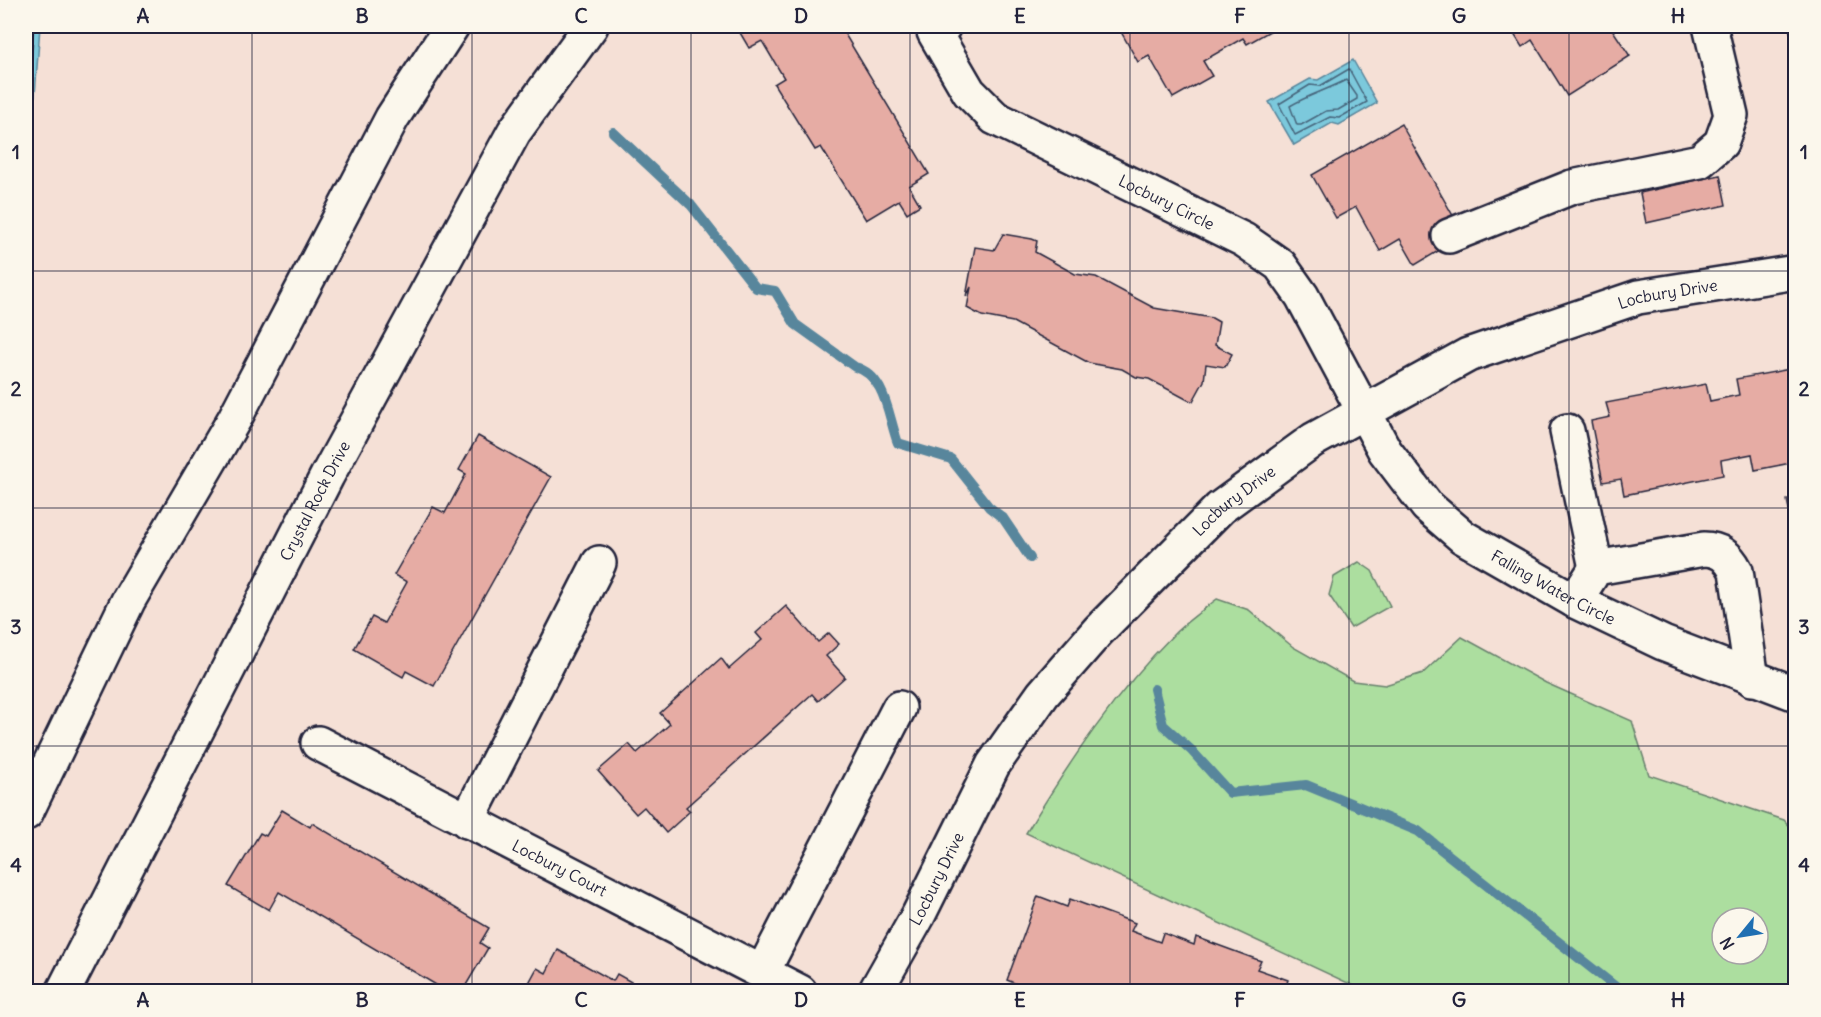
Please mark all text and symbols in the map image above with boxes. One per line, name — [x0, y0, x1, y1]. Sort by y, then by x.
text: A — [137, 3, 150, 28]
text: B — [355, 3, 369, 28]
text: C — [574, 3, 588, 28]
text: D — [794, 3, 808, 28]
text: E — [1014, 3, 1026, 28]
text: F — [1234, 3, 1246, 28]
text: G — [1452, 3, 1466, 28]
text: H — [1671, 3, 1685, 28]
text: 1 — [12, 139, 20, 164]
text: 1 — [1800, 139, 1808, 164]
street label: Locbury Circle — [1115, 170, 1218, 234]
street label: Locbury Drive — [1615, 275, 1719, 313]
text: 2 — [11, 376, 22, 401]
text: 2 — [1799, 376, 1810, 401]
street label: Crystal Rock Drive — [275, 437, 354, 564]
street label: Locbury Drive — [1188, 461, 1279, 540]
street label: Falling Water Circle — [1488, 545, 1619, 629]
text: 3 — [10, 614, 22, 639]
text: 3 — [1798, 614, 1810, 639]
street label: Locbury Drive — [905, 829, 968, 929]
street label: Locbury Court — [509, 835, 611, 901]
text: 4 — [10, 852, 22, 877]
text: 4 — [1798, 852, 1810, 877]
north arrow — [1710, 906, 1770, 966]
text: N — [1716, 934, 1738, 953]
text: A — [137, 987, 150, 1012]
text: B — [355, 987, 369, 1012]
text: C — [574, 987, 588, 1012]
text: D — [794, 987, 808, 1012]
text: E — [1014, 987, 1026, 1012]
text: F — [1234, 987, 1246, 1012]
text: G — [1452, 987, 1466, 1012]
text: H — [1671, 987, 1685, 1012]

